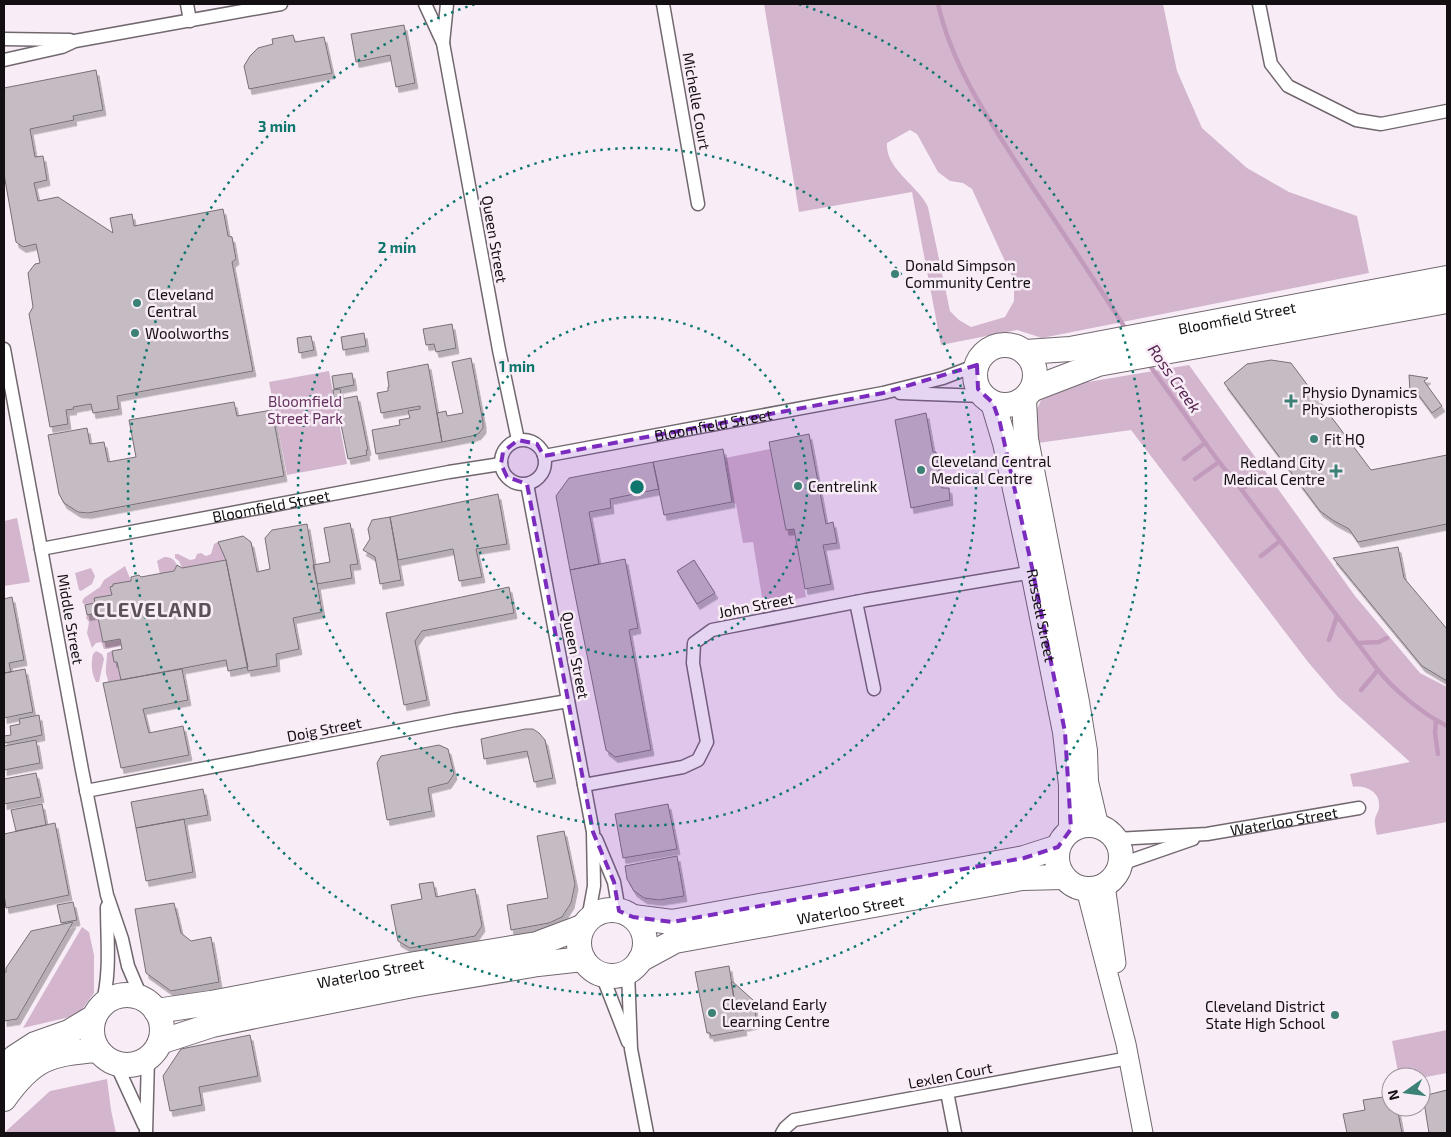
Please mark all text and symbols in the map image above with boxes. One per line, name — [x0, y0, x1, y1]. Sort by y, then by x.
street label: Michelle Court — [680, 51, 714, 151]
text: 3 min — [258, 117, 296, 135]
street label: Queen Street — [477, 194, 512, 285]
text: 2 min — [378, 238, 416, 256]
place label: Donald Simpson Community Centre — [905, 256, 1031, 291]
marker: Donald Simpson Community Centre — [889, 268, 901, 280]
place label: Cleveland Central — [147, 285, 214, 320]
marker: Cleveland Central — [131, 297, 143, 309]
street label: Bloomfield Street — [1177, 298, 1298, 337]
place label: Woolworths — [145, 324, 229, 342]
marker: Woolworths — [129, 327, 141, 339]
water label: Ross Creek — [1144, 340, 1206, 416]
text: 1 min — [499, 357, 535, 375]
place label: Physio Dynamics Physiotheropists — [1302, 383, 1418, 418]
park label: Bloomfield Street Park — [267, 392, 343, 427]
marker: Physio Dynamics Physiotheropists — [1284, 394, 1298, 408]
street label: Bloomfield Street — [653, 405, 774, 444]
place label: Fit HQ — [1324, 430, 1365, 449]
marker: Fit HQ — [1308, 433, 1320, 445]
place label: Cleveland Central Medical Centre — [931, 452, 1052, 487]
place label: Redland City Medical Centre — [1224, 453, 1325, 488]
marker: Cleveland Central Medical Centre — [915, 464, 927, 476]
marker: Redland City Medical Centre — [1329, 464, 1343, 478]
place label: Centrelink — [808, 477, 878, 495]
centre of rings — [628, 478, 646, 496]
marker: Centrelink — [792, 480, 804, 492]
street label: Bloomfield Street — [211, 486, 332, 526]
street label: Russell Street — [1024, 567, 1060, 664]
street label: Middle Street — [54, 572, 88, 666]
street label: John Street — [717, 589, 795, 621]
district label: CLEVELAND — [93, 597, 213, 621]
street label: Queen Street — [558, 610, 593, 701]
street label: Doig Street — [285, 713, 363, 745]
street label: Waterloo Street — [1229, 803, 1339, 839]
street label: Waterloo Street — [795, 891, 906, 928]
street label: Waterloo Street — [315, 954, 426, 991]
place label: Cleveland Early Learning Centre — [722, 995, 830, 1030]
place label: Cleveland District State High School — [1205, 997, 1326, 1032]
marker: Cleveland Early Learning Centre — [706, 1007, 718, 1019]
marker: Cleveland District State High School — [1329, 1009, 1341, 1021]
street label: Lexlen Court — [906, 1058, 994, 1092]
north arrow — [1381, 1067, 1431, 1117]
text: N — [1383, 1088, 1402, 1102]

